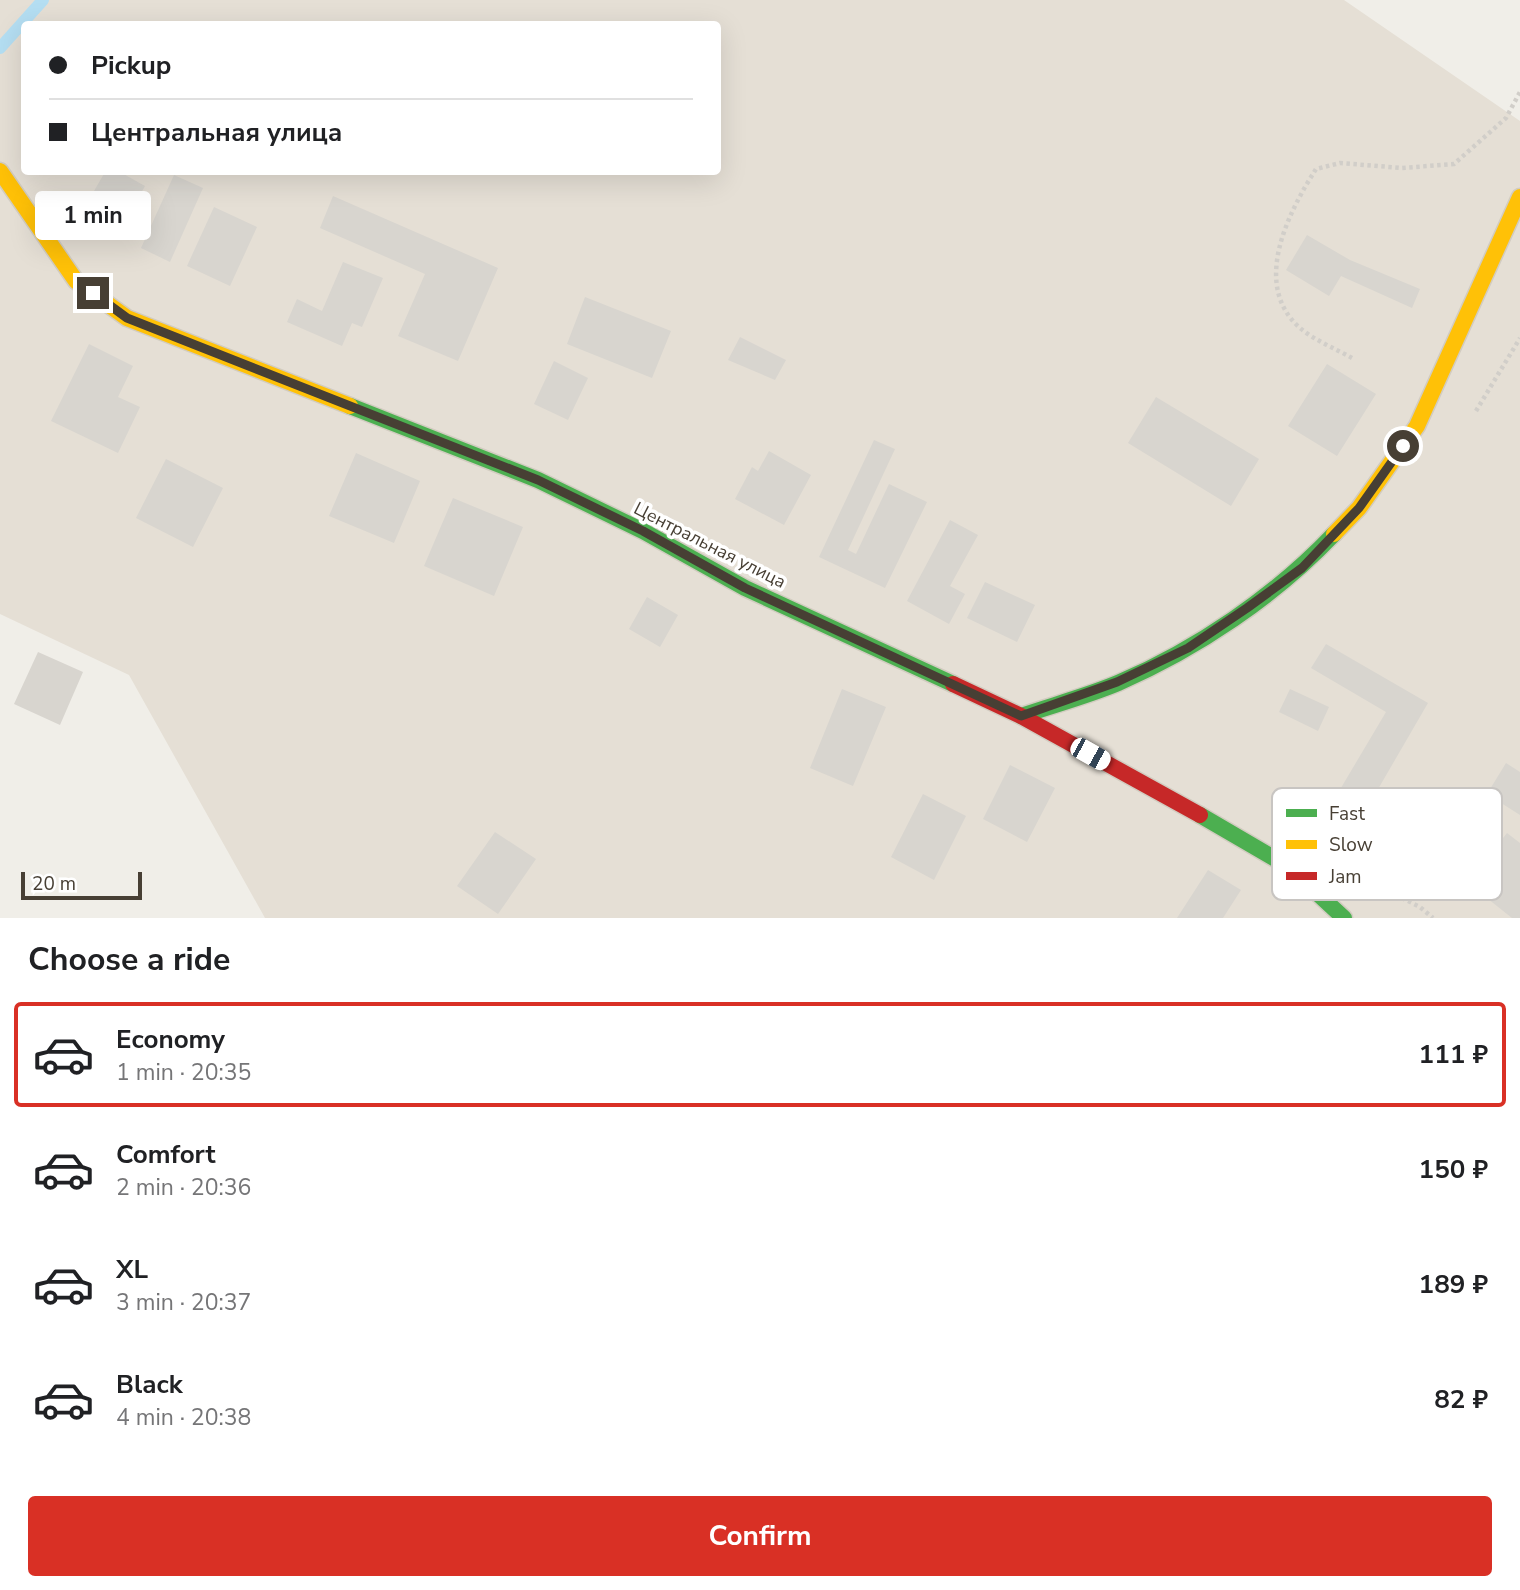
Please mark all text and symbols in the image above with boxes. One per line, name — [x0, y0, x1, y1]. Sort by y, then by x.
text: Pickup — [91, 48, 171, 83]
text: Центральная улица — [91, 115, 342, 150]
callout: 1 min — [35, 191, 151, 240]
text: 1 min — [63, 200, 123, 231]
route end — [77, 277, 109, 309]
route start — [1387, 430, 1419, 462]
street label: Центральная улица — [630, 496, 790, 594]
car — [1067, 735, 1114, 773]
legend — [1272, 788, 1502, 900]
text: Fast — [1329, 801, 1365, 827]
text: Slow — [1329, 832, 1373, 858]
text: Jam — [1328, 864, 1362, 890]
scale bar — [21, 869, 142, 901]
text: 20 m — [32, 871, 76, 897]
text: Choose a ride — [28, 938, 230, 981]
text: Economy — [116, 1022, 225, 1057]
icon: car — [32, 1023, 95, 1086]
text: 111 ₽ — [1419, 1037, 1488, 1072]
text: 1 min · 20:35 — [116, 1057, 251, 1088]
text: Comfort — [116, 1137, 216, 1172]
icon: car — [32, 1138, 95, 1201]
text: 150 ₽ — [1419, 1152, 1488, 1187]
text: 2 min · 20:36 — [116, 1172, 251, 1203]
text: XL — [116, 1252, 148, 1287]
icon: car — [32, 1253, 95, 1316]
text: 189 ₽ — [1419, 1267, 1488, 1302]
text: 3 min · 20:37 — [116, 1287, 251, 1318]
text: Black — [116, 1367, 183, 1402]
icon: car — [32, 1368, 95, 1431]
text: 82 ₽ — [1434, 1382, 1488, 1417]
text: 4 min · 20:38 — [116, 1402, 251, 1433]
button: Confirm — [28, 1496, 1492, 1576]

